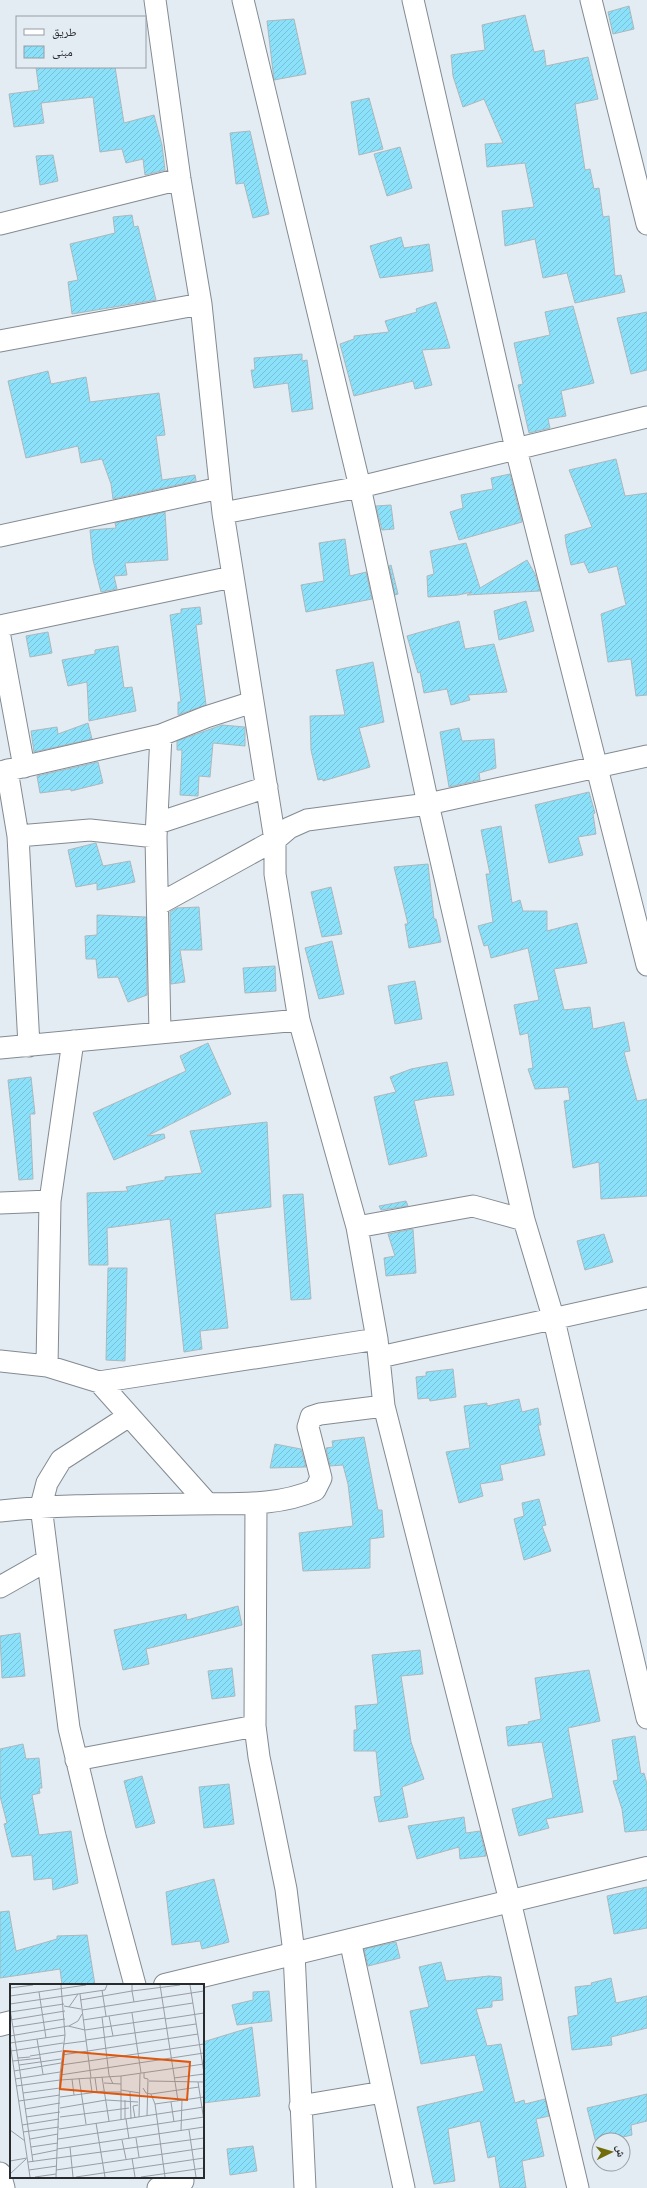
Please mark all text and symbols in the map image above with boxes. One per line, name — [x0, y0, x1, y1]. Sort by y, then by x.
legend — [16, 16, 146, 68]
text: طريق — [52, 25, 77, 39]
text: مبنى — [52, 45, 73, 59]
inset map — [10, 1984, 204, 2178]
north arrow — [591, 2132, 631, 2172]
text: ش — [612, 2145, 627, 2158]

